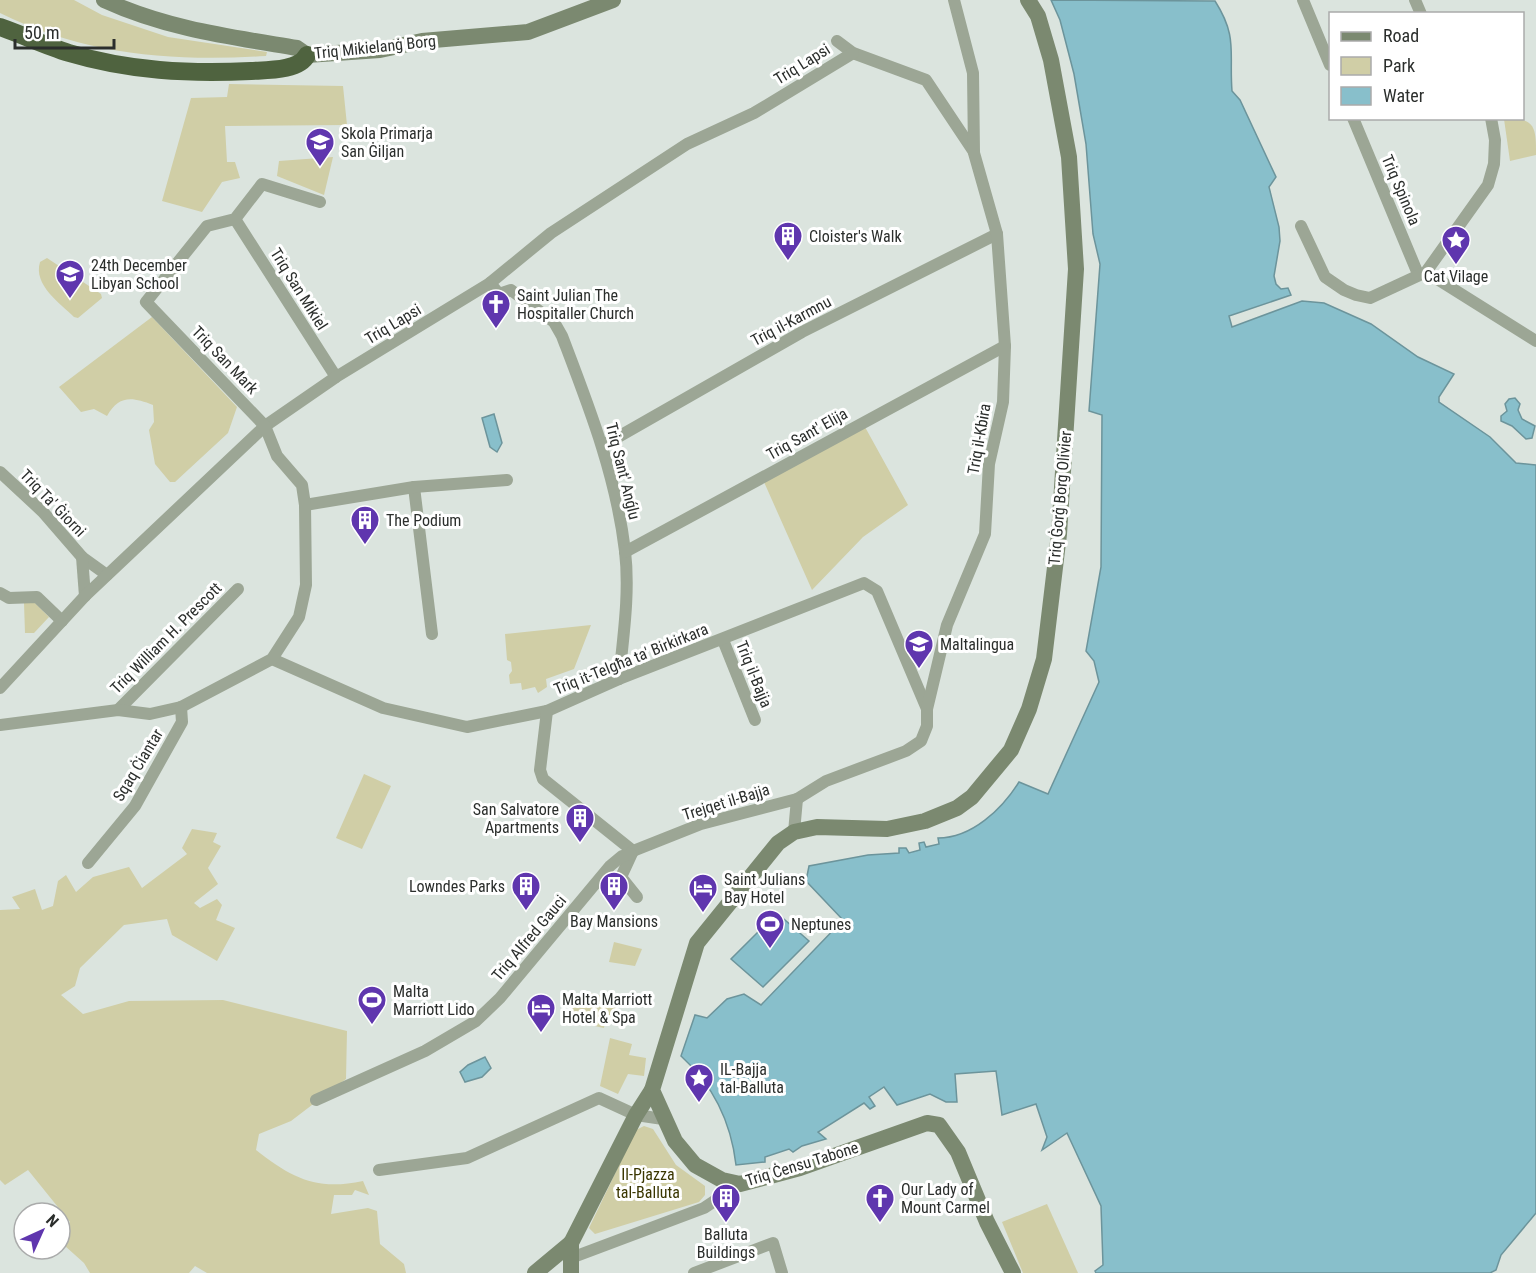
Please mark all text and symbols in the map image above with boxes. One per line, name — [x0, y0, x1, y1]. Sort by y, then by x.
scale bar — [15, 12, 114, 50]
legend — [1329, 12, 1524, 120]
text: 50 m — [24, 22, 59, 43]
text: Road — [1383, 25, 1419, 46]
street label: Triq Mikielanġ Borg — [313, 31, 437, 63]
street label: Triq Lapsi — [771, 39, 833, 89]
text: Park — [1383, 55, 1415, 76]
text: Water — [1383, 85, 1425, 106]
place label: Skola Primarja San Ġiljan — [341, 124, 433, 161]
school or university icon: Skola Primarja San Ġiljan — [304, 126, 336, 168]
street label: Triq Spinola — [1378, 152, 1424, 228]
building icon: Cloister's Walk — [772, 220, 804, 262]
place icon: Cat Vilage — [1440, 224, 1472, 266]
place label: Cloister's Walk — [809, 227, 902, 246]
street label: Triq San Mikiel — [266, 244, 332, 334]
place label: 24th December Libyan School — [91, 256, 187, 293]
school or university icon: 24th December Libyan School — [54, 258, 86, 300]
place label: Cat Vilage — [1424, 267, 1488, 286]
place label: Saint Julian The Hospitaller Church — [517, 286, 634, 323]
church icon: Saint Julian The Hospitaller Church — [480, 288, 512, 330]
street label: Triq il-Karmnu — [748, 292, 834, 350]
street label: Triq Lapsi — [361, 300, 425, 348]
street label: Triq San Mark — [188, 322, 263, 399]
street label: Triq il-Kbira — [963, 402, 995, 476]
street label: Triq Sant' Elija — [763, 404, 851, 464]
street label: Triq Sant' Anǵlu — [602, 421, 644, 521]
street label: Triq Ġorġ Borg Olivier — [1045, 430, 1075, 566]
street label: Triq Ta' Ġiorni — [16, 465, 90, 541]
building icon: The Podium — [349, 504, 381, 546]
place label: The Podium — [386, 511, 461, 530]
street label: Triq William H. Prescott — [106, 578, 226, 698]
street label: Triq it-Telgħa ta' Birkirkara — [551, 619, 711, 699]
school or university icon: Maltalingua — [903, 628, 935, 670]
place label: Maltalingua — [940, 635, 1014, 654]
street label: Triq il-Bajja — [732, 638, 776, 710]
street label: Sqaq Ċiantar — [109, 725, 167, 805]
street label: Trejqet il-Bajja — [680, 780, 772, 824]
place label: San Salvatore Apartments — [473, 800, 559, 837]
building icon: San Salvatore Apartments — [564, 802, 596, 844]
building icon: Lowndes Parks — [510, 870, 542, 912]
building icon: Bay Mansions — [598, 870, 630, 912]
place label: Saint Julians Bay Hotel — [724, 870, 805, 907]
hotel icon: Saint Julians Bay Hotel — [687, 872, 719, 914]
place label: Lowndes Parks — [409, 877, 505, 896]
street label: Triq Alfred Gauci — [488, 891, 570, 985]
sports icon: Neptunes — [754, 908, 786, 950]
place label: Bay Mansions — [570, 912, 658, 931]
place label: Neptunes — [791, 915, 851, 934]
place label: Malta Marriott Lido — [393, 982, 475, 1019]
sports icon: Malta Marriott Lido — [356, 984, 388, 1026]
place label: Malta Marriott Hotel & Spa — [562, 990, 652, 1027]
hotel icon: Malta Marriott Hotel & Spa — [525, 992, 557, 1034]
place label: IL-Bajja tal-Balluta — [720, 1060, 784, 1097]
place icon: IL-Bajja tal-Balluta — [683, 1062, 715, 1104]
street label: Triq Ċensu Tabone — [743, 1138, 861, 1190]
park label: Il-Pjazza tal-Balluta — [616, 1165, 680, 1202]
place label: Our Lady of Mount Carmel — [901, 1180, 990, 1217]
building icon: Balluta Buildings — [710, 1182, 742, 1224]
church icon: Our Lady of Mount Carmel — [864, 1182, 896, 1224]
north arrow — [12, 1201, 72, 1261]
text: N — [42, 1211, 62, 1231]
place label: Balluta Buildings — [697, 1225, 755, 1262]

